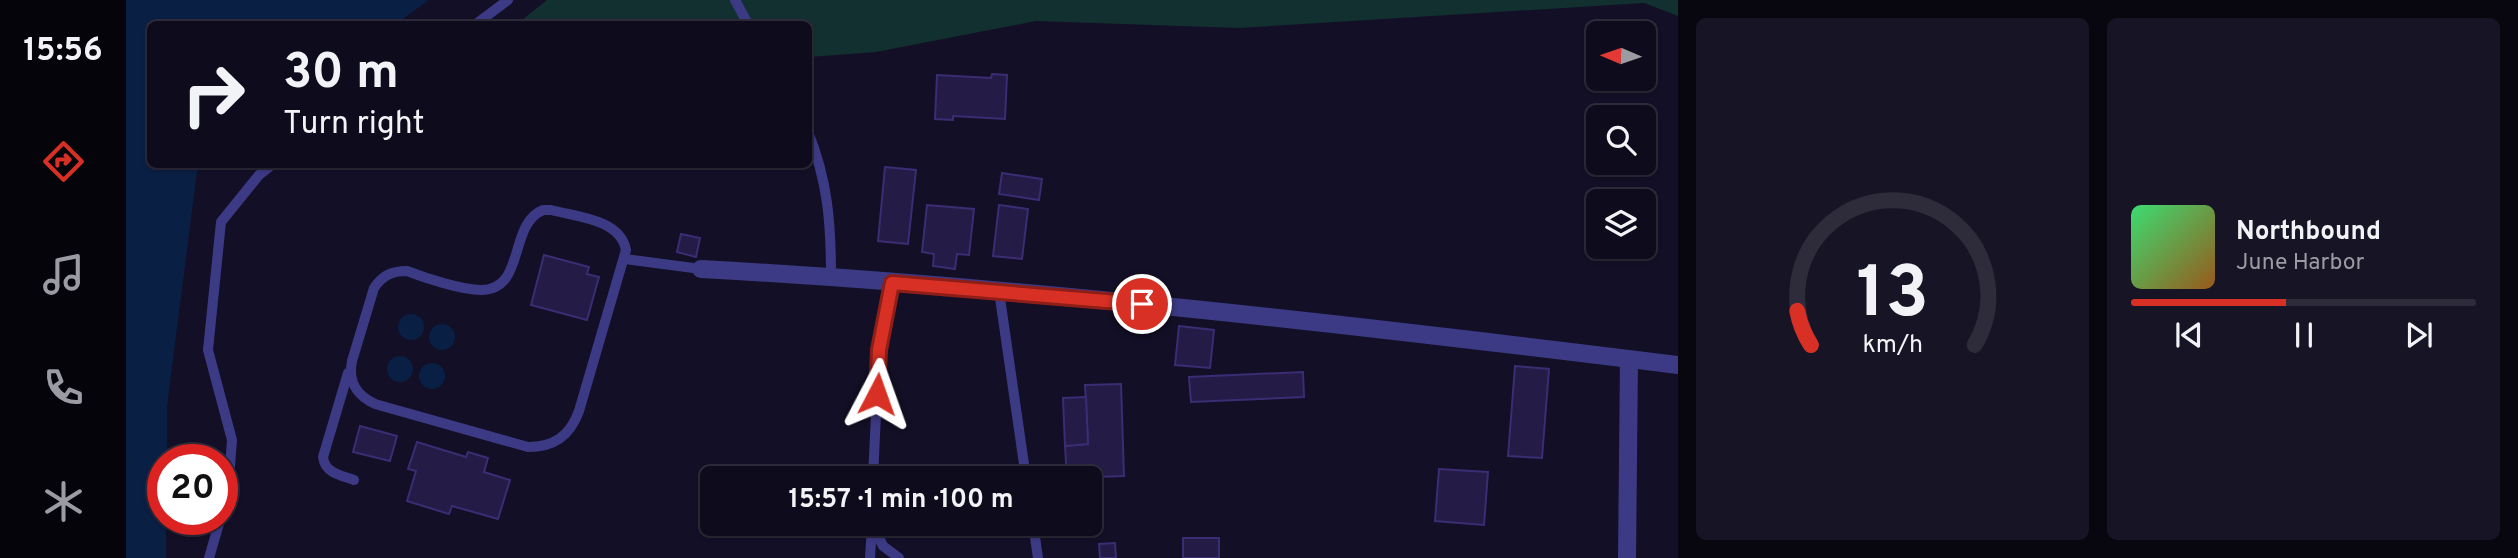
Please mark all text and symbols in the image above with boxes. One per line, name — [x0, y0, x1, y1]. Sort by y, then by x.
north arrow — [1586, 21, 1656, 91]
map controls — [1586, 21, 1656, 259]
text: 15:56 — [23, 32, 103, 72]
text: 30 m — [283, 44, 399, 106]
icon: right — [168, 49, 259, 140]
text: Turn right — [283, 105, 425, 145]
button: search — [1586, 105, 1656, 175]
icon: directions — [39, 137, 88, 186]
button: layers — [1586, 189, 1656, 259]
text: Northbound — [2236, 216, 2381, 249]
text: June Harbor — [2236, 249, 2364, 278]
icon: music — [39, 250, 88, 299]
text: 13 — [1856, 251, 1929, 343]
pin — [1112, 274, 1172, 334]
icon: arrive — [1123, 285, 1161, 323]
icon: previous — [2170, 316, 2208, 354]
icon: pause — [2285, 316, 2323, 354]
icon: next — [2400, 316, 2438, 354]
text: km/h — [1862, 330, 1923, 362]
position arrow — [840, 357, 914, 431]
icon: phone — [39, 363, 88, 412]
speed limit sign: 20 — [147, 444, 238, 535]
icon: climate — [39, 477, 88, 526]
text: 15:57 · 1 min · 100 m — [789, 484, 1013, 517]

